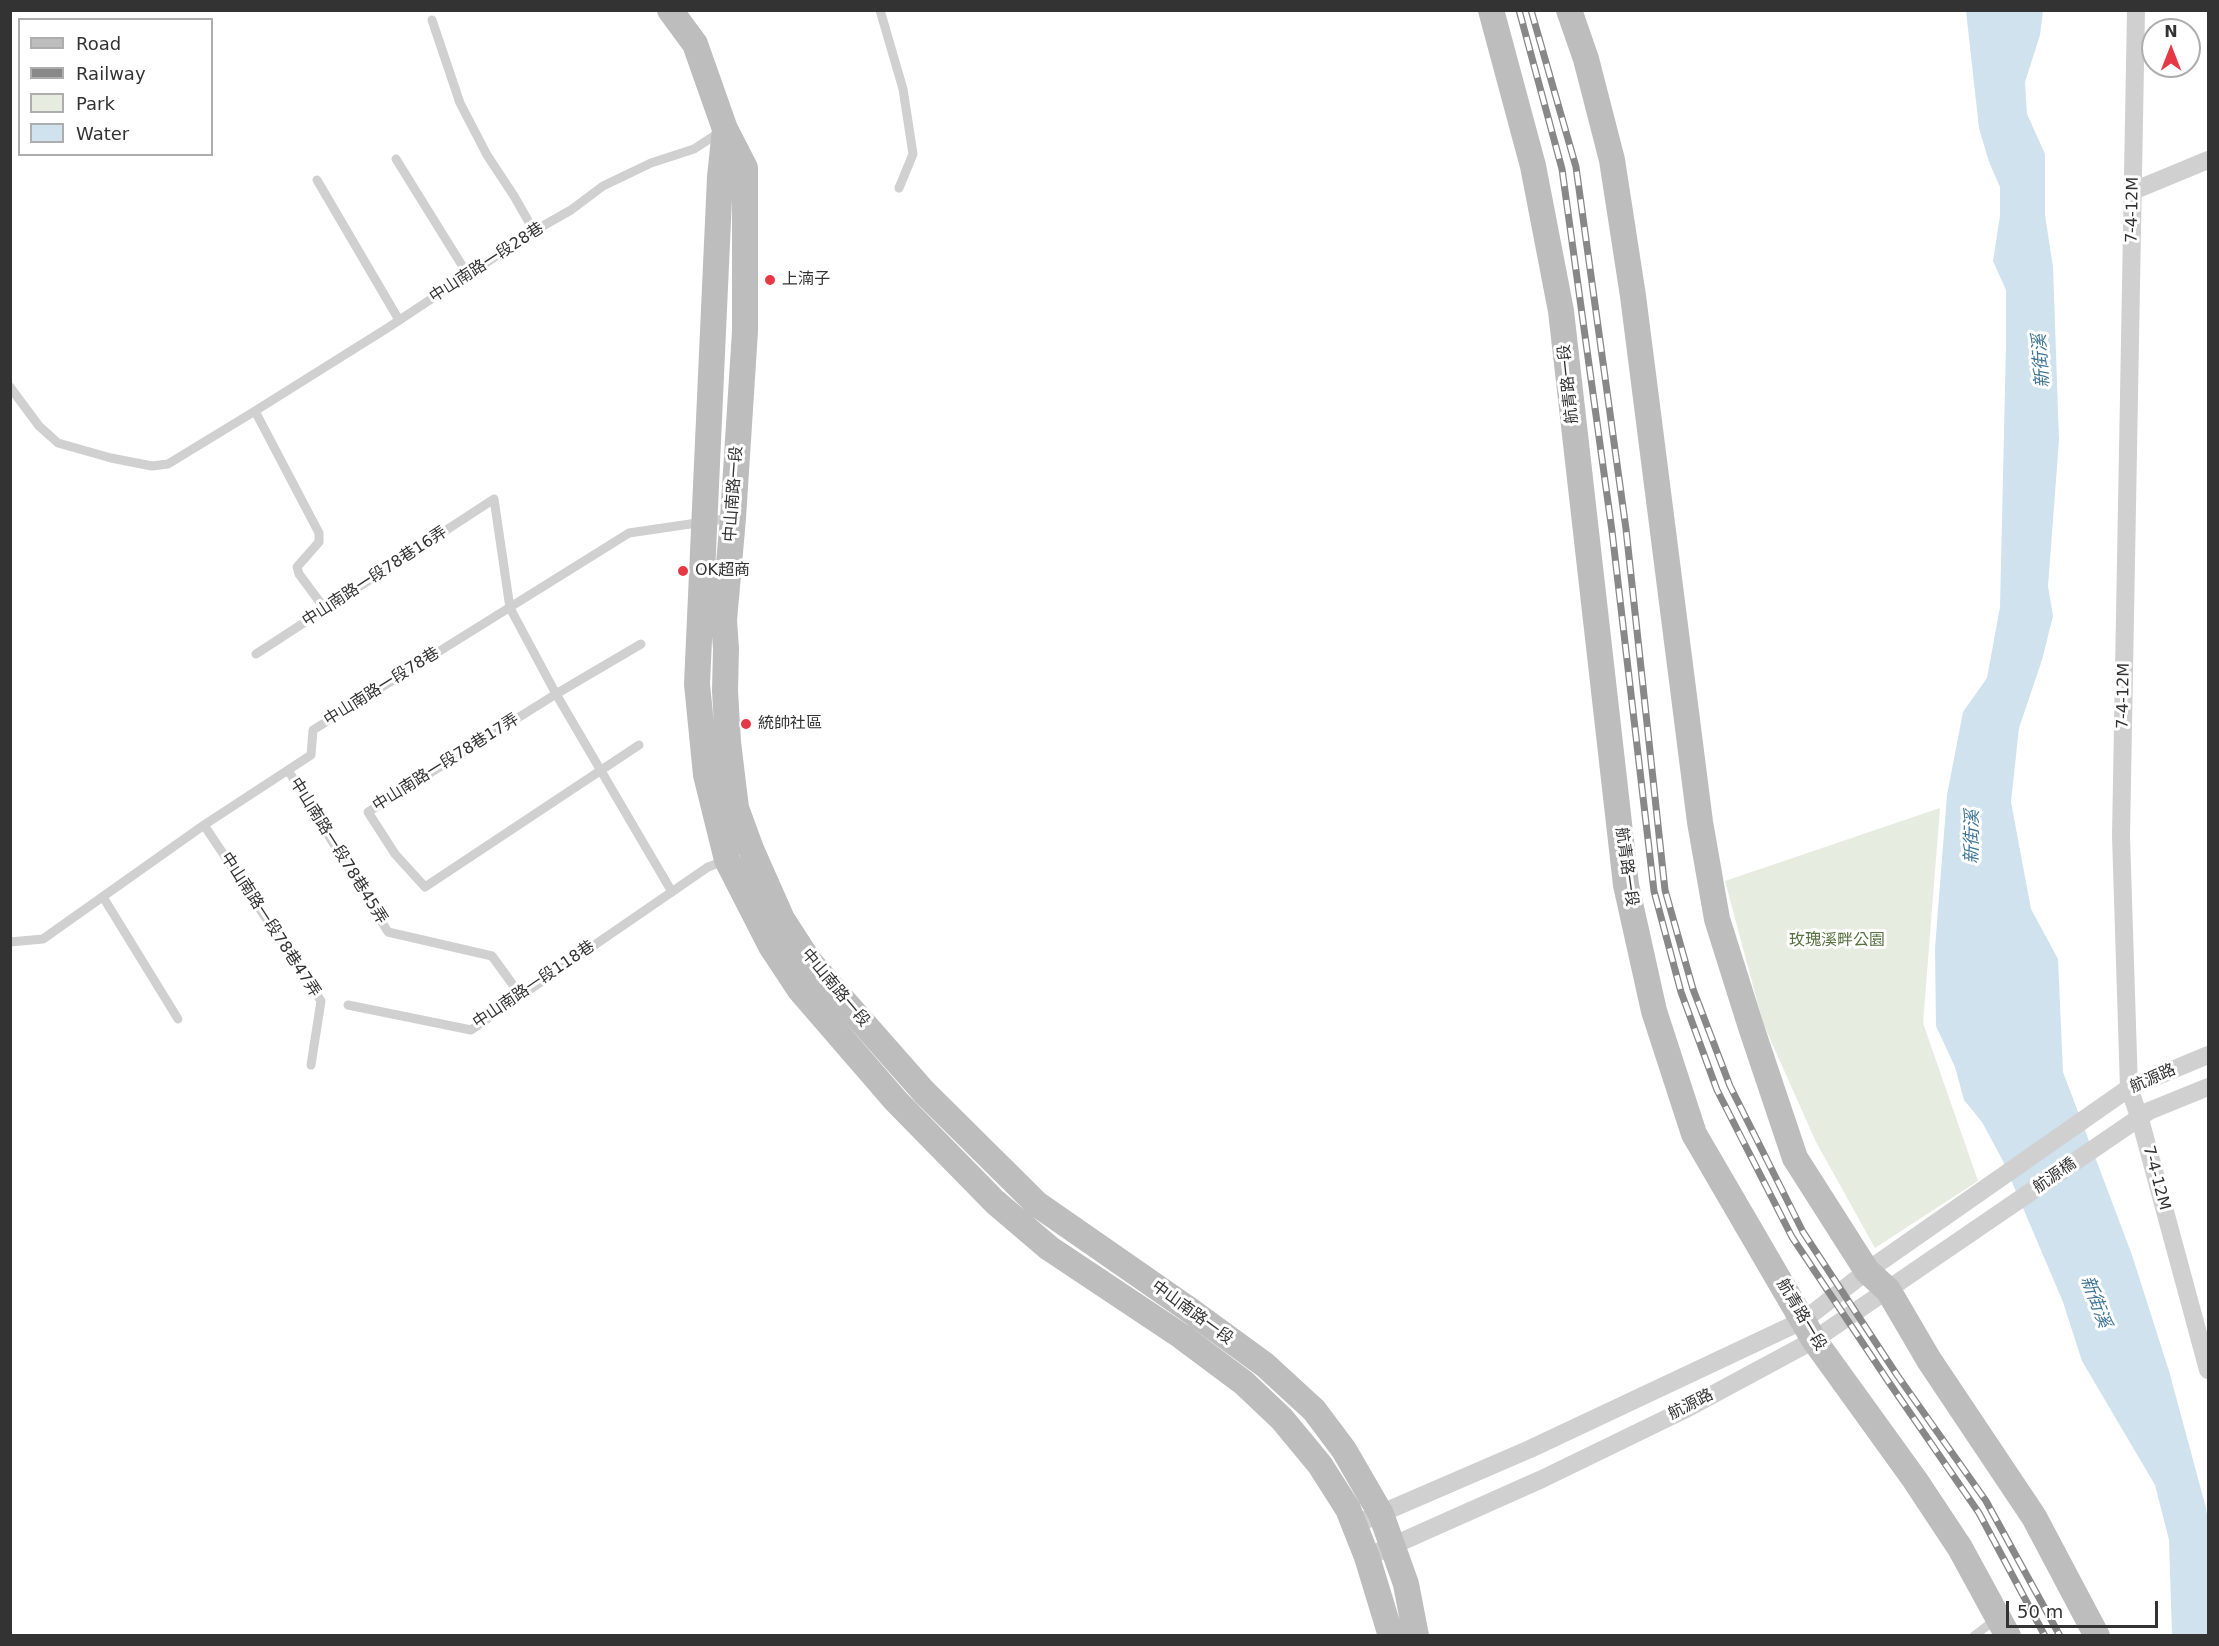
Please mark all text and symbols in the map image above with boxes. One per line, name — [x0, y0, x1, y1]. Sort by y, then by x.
legend — [18, 18, 213, 156]
north arrow — [2141, 18, 2201, 78]
text: N — [2164, 22, 2178, 41]
text: Road — [76, 33, 121, 54]
text: Railway — [76, 63, 146, 84]
text: Park — [76, 93, 115, 114]
text: Water — [76, 123, 129, 144]
street label: 7-4-12M — [2123, 177, 2143, 243]
street label: 中山南路一段28巷 — [426, 219, 548, 307]
place label: 上湳子 — [782, 270, 830, 290]
marker: 上湳子 — [763, 273, 777, 287]
water label: 新街溪 — [2029, 333, 2055, 389]
street label: 航青路一段 — [1555, 343, 1583, 425]
street label: 中山南路一段 — [721, 445, 747, 543]
street label: 中山南路一段78巷16弄 — [299, 523, 451, 631]
place label: OK超商 — [695, 561, 750, 581]
marker: OK超商 — [676, 564, 690, 578]
street label: 中山南路一段78巷 — [321, 644, 443, 730]
street label: 7-4-12M — [2114, 663, 2134, 729]
street label: 中山南路一段78巷17弄 — [369, 710, 523, 816]
place label: 統帥社區 — [758, 714, 822, 734]
marker: 統帥社區 — [739, 717, 753, 731]
street label: 中山南路一段78巷45弄 — [285, 774, 391, 928]
water label: 新街溪 — [1962, 810, 1984, 864]
street label: 航青路一段 — [1611, 826, 1641, 908]
street label: 中山南路一段78巷47弄 — [216, 849, 324, 1001]
park label: 玫瑰溪畔公園 — [1789, 931, 1885, 951]
street label: 中山南路一段118巷 — [470, 937, 598, 1033]
street label: 中山南路一段 — [797, 945, 873, 1031]
street label: 航源路 — [2127, 1060, 2179, 1098]
street label: 7-4-12M — [2138, 1144, 2174, 1212]
street label: 航源橋 — [2030, 1154, 2080, 1198]
water label: 新街溪 — [2075, 1273, 2115, 1331]
street label: 航青路一段 — [1772, 1276, 1830, 1354]
street label: 中山南路一段 — [1148, 1277, 1236, 1349]
street label: 航源路 — [1665, 1386, 1717, 1424]
scale bar — [2009, 1589, 2160, 1627]
text: 50 m — [2017, 1601, 2063, 1622]

